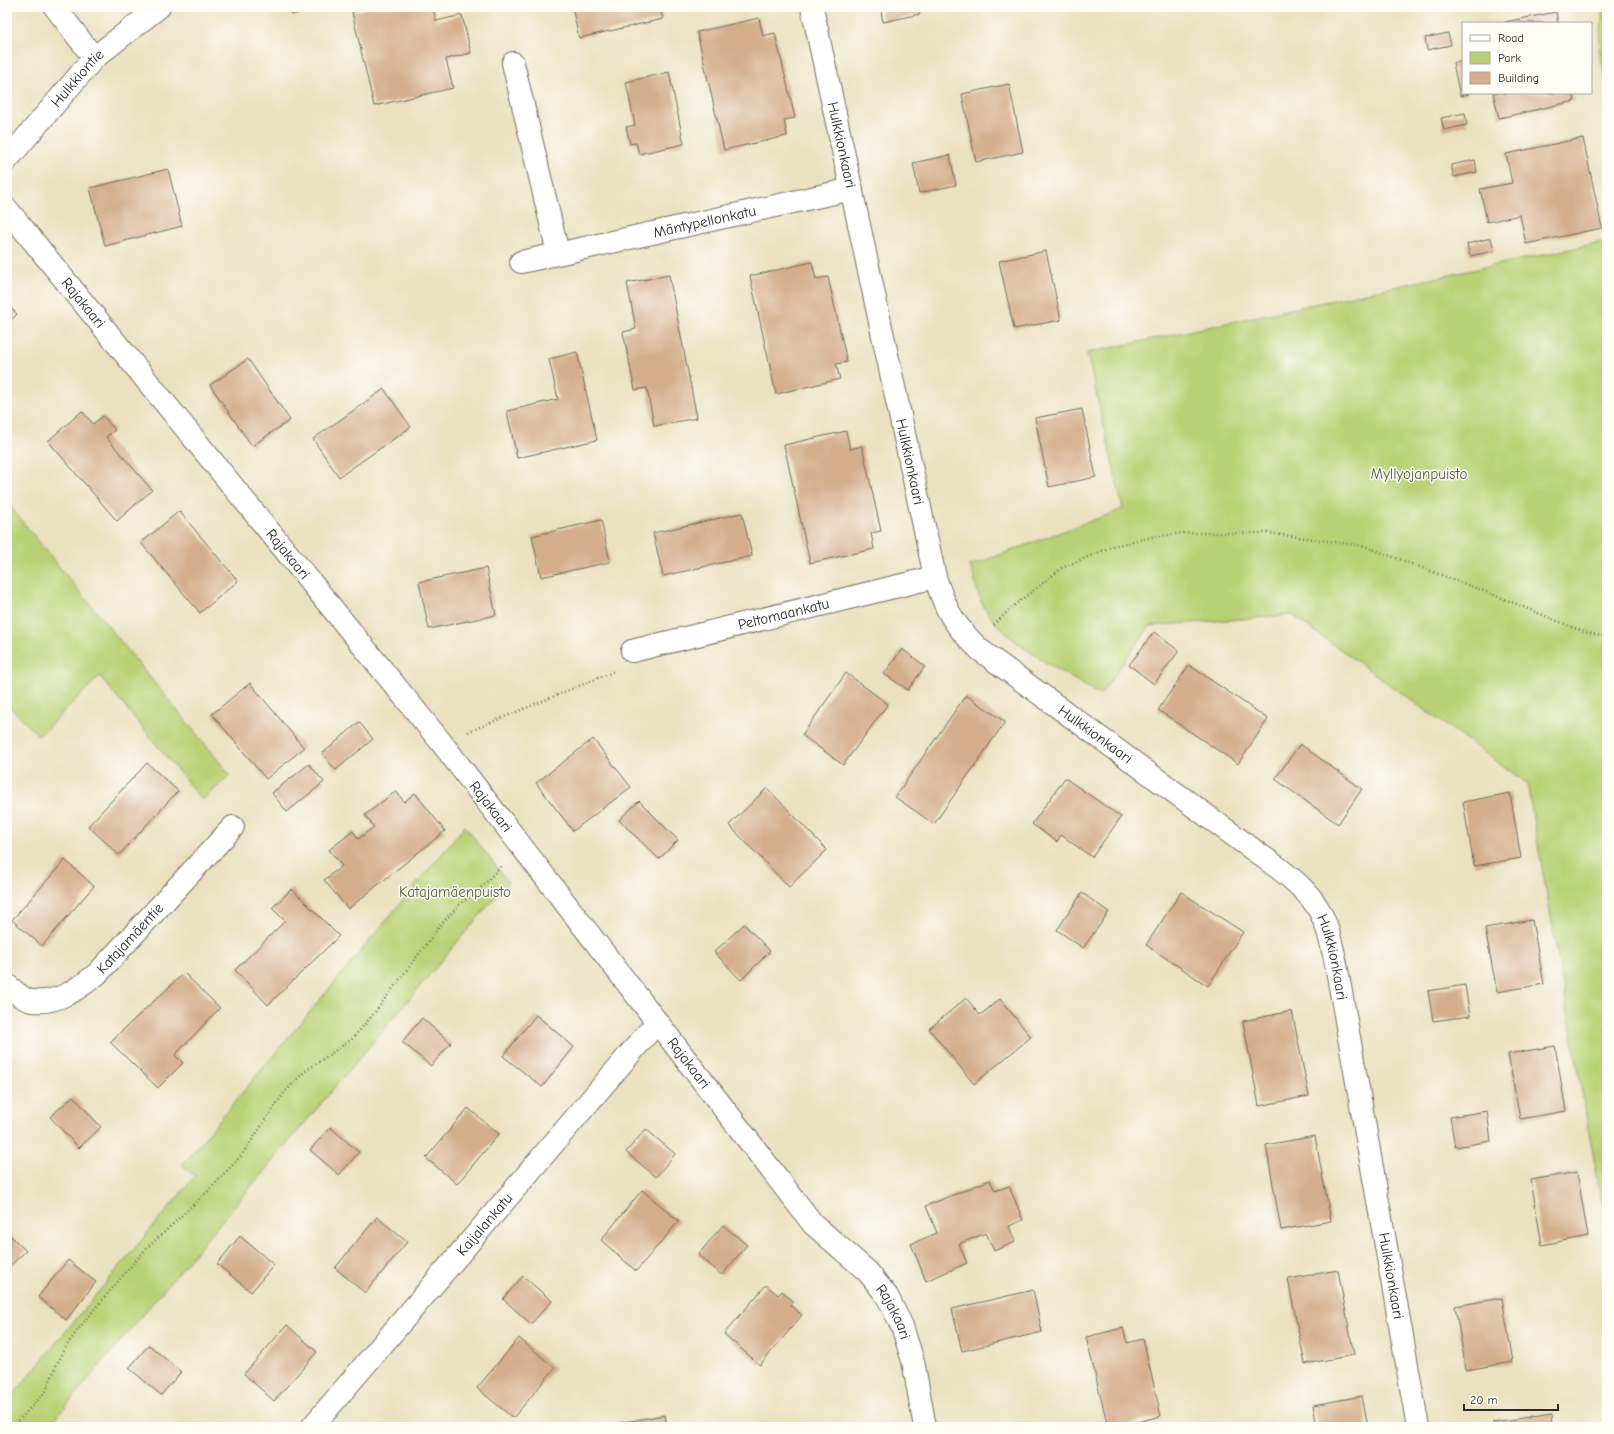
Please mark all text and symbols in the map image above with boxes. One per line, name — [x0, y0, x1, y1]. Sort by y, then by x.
legend — [1462, 22, 1592, 94]
text: Road — [1498, 31, 1524, 45]
street label: Hulkkiontie — [47, 45, 107, 111]
text: Park — [1498, 51, 1521, 65]
text: Building — [1498, 71, 1539, 85]
street label: Hulkkionkaari — [824, 100, 860, 190]
street label: Mäntypellonkatu — [652, 201, 758, 242]
street label: Rajakaari — [58, 274, 109, 332]
street label: Hulkkionkaari — [892, 417, 928, 506]
park label: Myllyojanpuisto — [1371, 465, 1467, 483]
street label: Rajakaari — [262, 525, 314, 583]
street label: Peltomaankatu — [736, 594, 831, 634]
street label: Hulkkionkaari — [1055, 701, 1136, 767]
street label: Rajakaari — [466, 778, 516, 836]
park label: Katajamäenpuisto — [399, 883, 511, 901]
street label: Katajamäentie — [93, 899, 168, 978]
street label: Hulkkionkaari — [1313, 911, 1351, 1002]
street label: Rajakaari — [664, 1034, 714, 1092]
street label: Kaijalankatu — [453, 1189, 516, 1260]
street label: Hulkkionkaari — [1375, 1231, 1408, 1321]
street label: Rajakaari — [872, 1281, 915, 1342]
scale bar — [1464, 1386, 1558, 1412]
text: 20 m — [1470, 1393, 1498, 1407]

